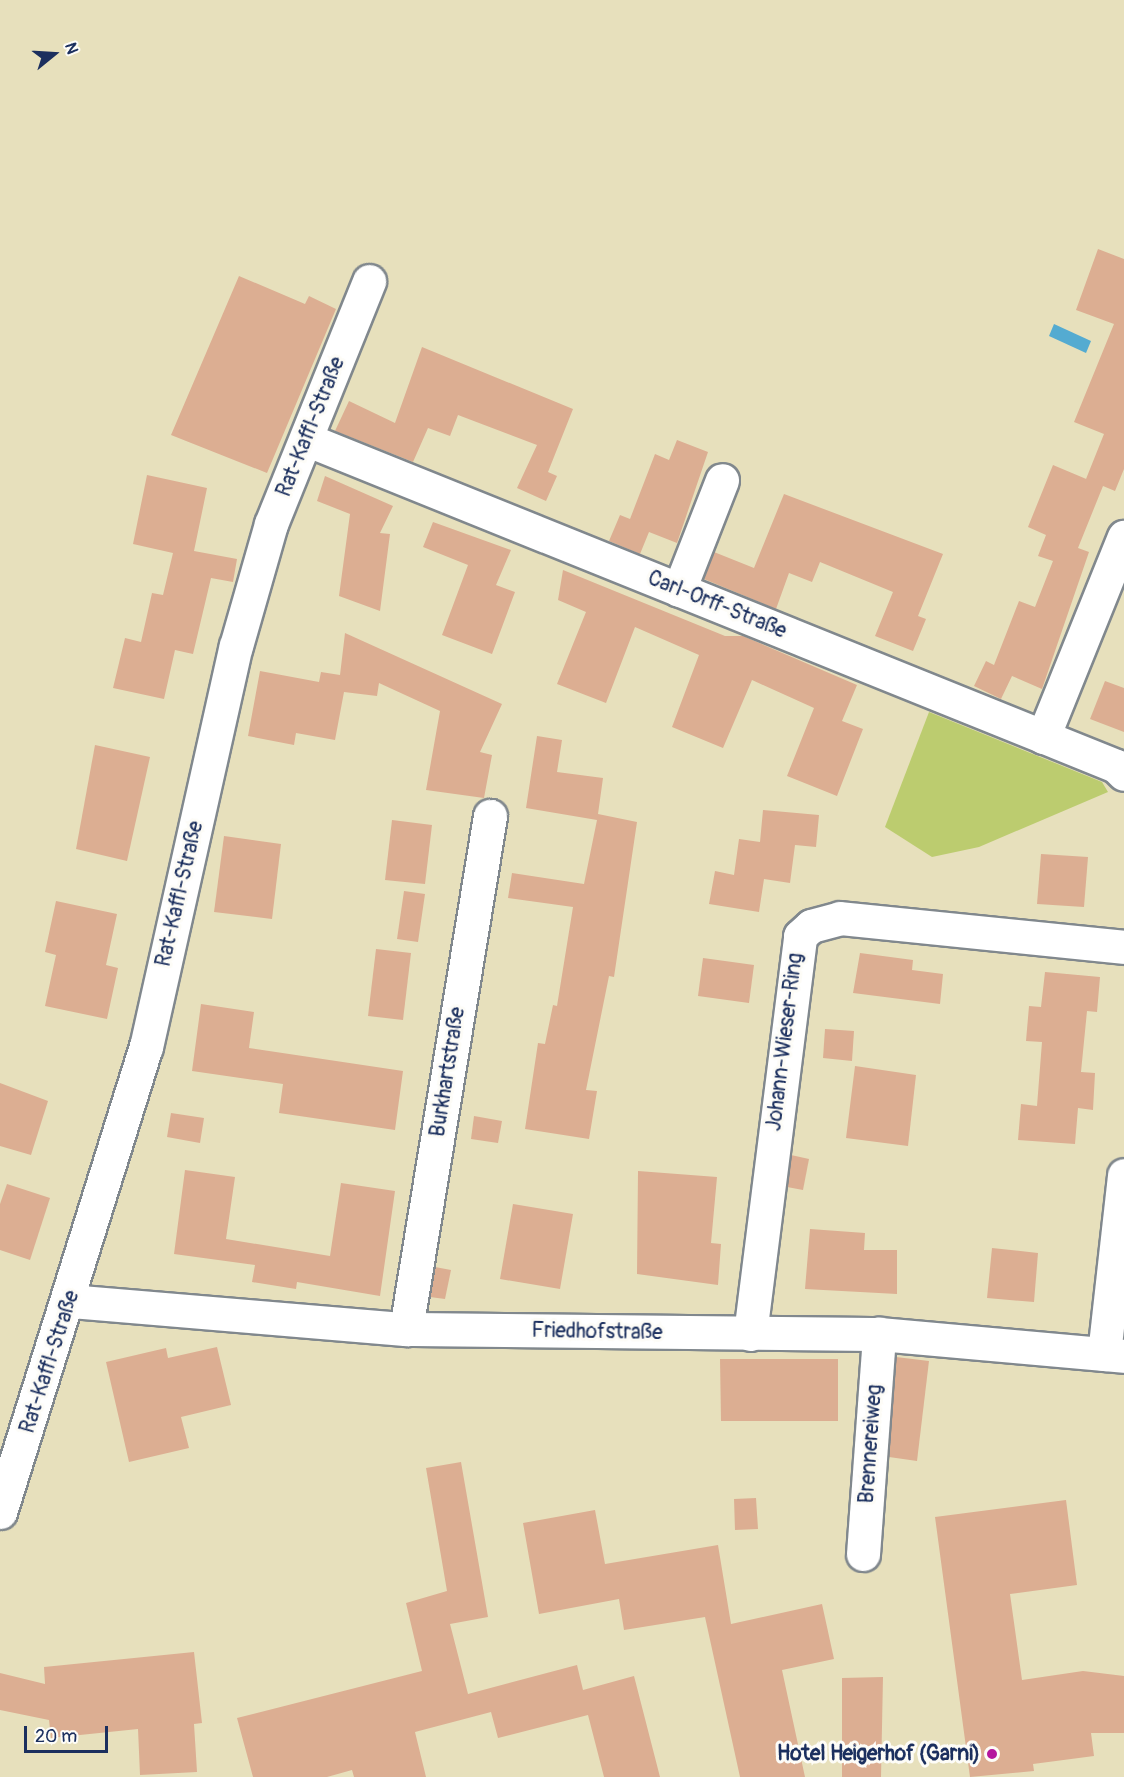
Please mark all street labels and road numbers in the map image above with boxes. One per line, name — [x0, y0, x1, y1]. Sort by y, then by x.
street label: Rat-Kaffl-Straße — [271, 353, 351, 501]
street label: Carl-Orff-Straße — [644, 566, 790, 644]
street label: Rat-Kaffl-Straße — [151, 819, 209, 969]
street label: Johann-Wieser-Ring — [762, 951, 808, 1133]
street label: Burkhartstraße — [425, 1005, 471, 1139]
street label: Rat-Kaffl-Straße — [15, 1287, 85, 1437]
street label: Friedhofstraße — [531, 1318, 663, 1346]
street label: Brennereiweg — [854, 1384, 888, 1504]

